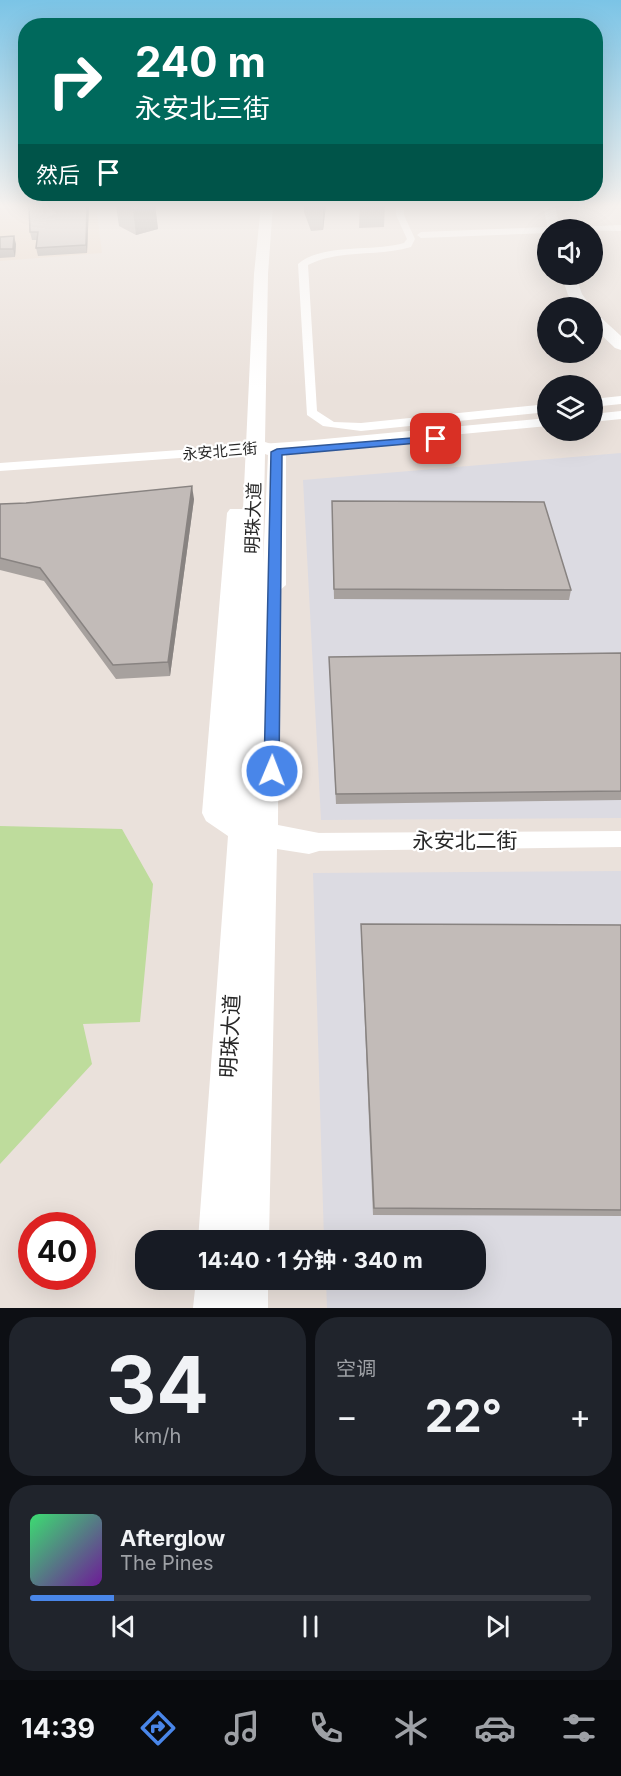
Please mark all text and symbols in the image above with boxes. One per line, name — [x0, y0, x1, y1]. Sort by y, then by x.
text: 240 m — [135, 36, 266, 87]
icon: right — [36, 42, 114, 120]
text: 永安北三街 — [135, 92, 270, 125]
icon: arrive — [92, 156, 125, 189]
text: 然后 — [36, 162, 80, 188]
map controls — [537, 219, 603, 441]
button: sound — [537, 219, 603, 285]
button: search — [537, 297, 603, 363]
button: layers — [537, 375, 603, 441]
pin — [410, 413, 461, 464]
icon: arrive — [419, 422, 452, 455]
street label: 永安北三街 — [182, 438, 258, 464]
street label: 明珠大道 — [241, 482, 265, 554]
position arrow — [240, 739, 304, 803]
street label: 永安北二街 — [413, 828, 518, 853]
street label: 明珠大道 — [215, 993, 245, 1079]
speed limit sign: 40 — [18, 1212, 96, 1290]
text: 14:40 · 1 分钟 · 340 m — [198, 1247, 423, 1273]
text: 34 — [106, 1337, 209, 1432]
text: 空调 — [336, 1357, 376, 1381]
text: 22° — [425, 1388, 502, 1443]
text: − — [336, 1396, 358, 1436]
text: + — [569, 1396, 591, 1436]
text: km/h — [134, 1424, 181, 1448]
text: Afterglow — [120, 1525, 225, 1551]
text: The Pines — [120, 1551, 214, 1575]
icon: previous — [107, 1610, 140, 1643]
icon: pause — [294, 1610, 327, 1643]
icon: next — [481, 1610, 514, 1643]
icon: directions — [137, 1707, 179, 1749]
icon: music — [221, 1707, 263, 1749]
icon: phone — [305, 1707, 347, 1749]
icon: climate — [390, 1707, 432, 1749]
icon: car — [474, 1707, 516, 1749]
icon: filters — [558, 1707, 600, 1749]
text: 14:39 — [21, 1712, 95, 1745]

